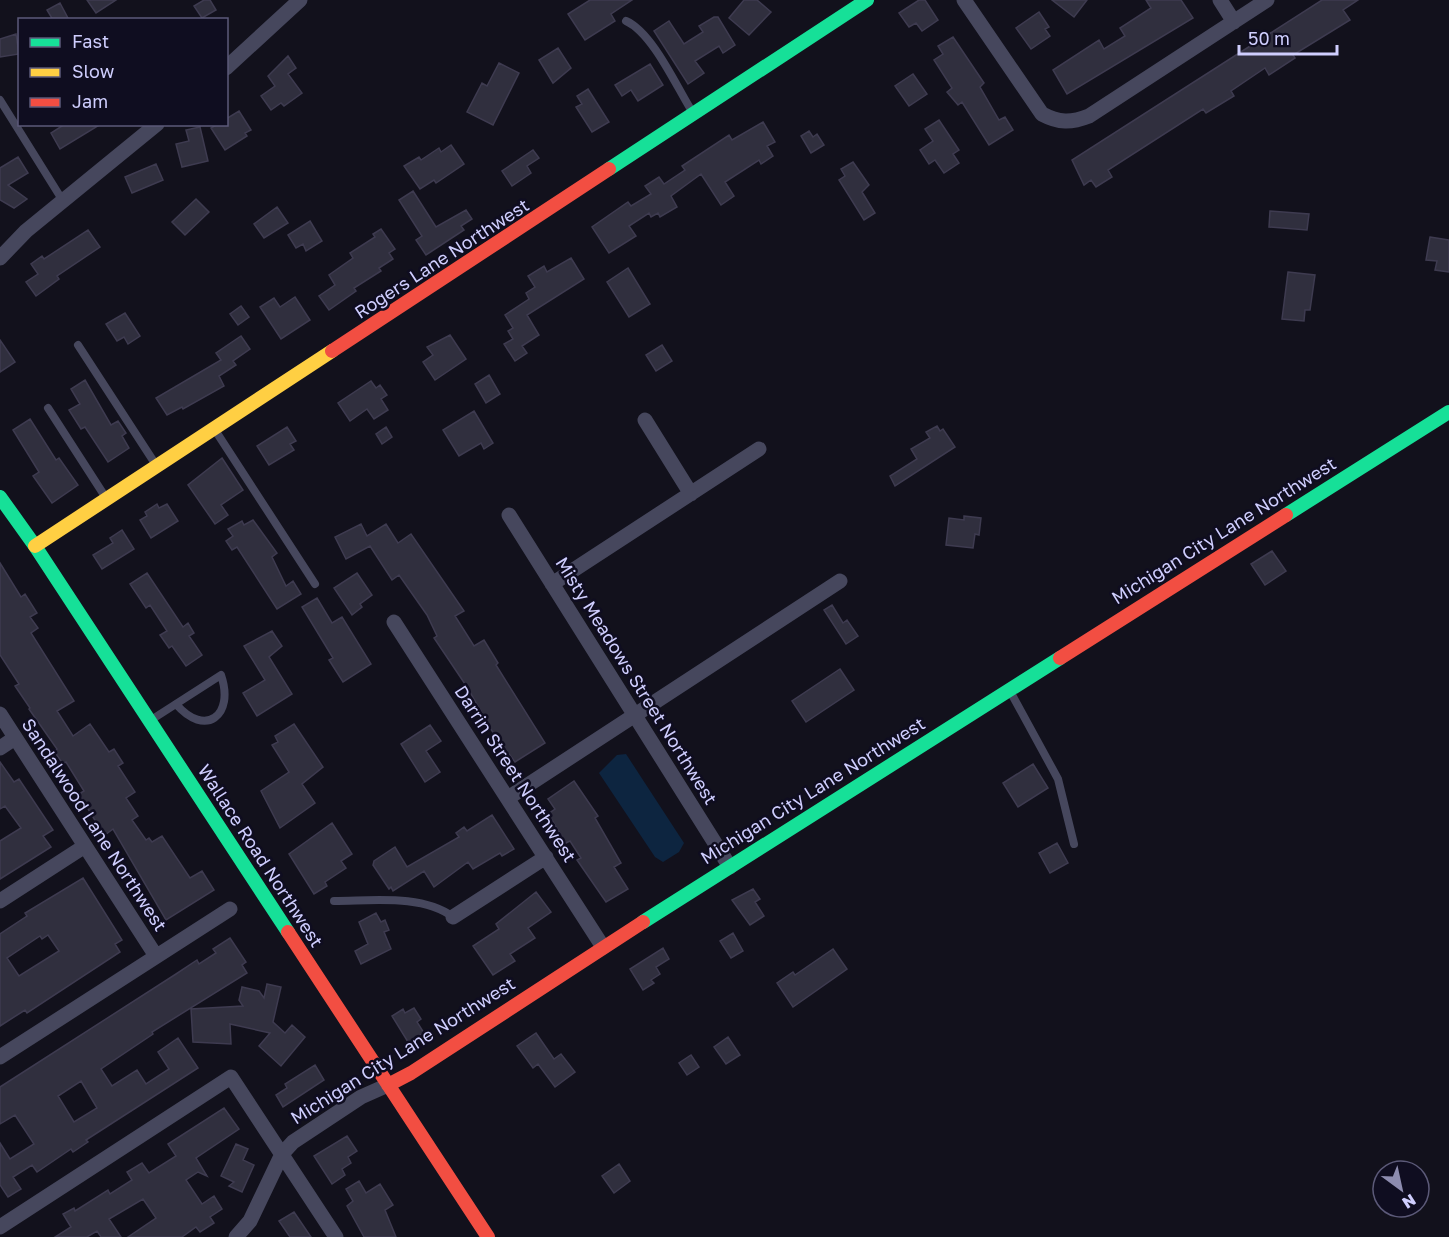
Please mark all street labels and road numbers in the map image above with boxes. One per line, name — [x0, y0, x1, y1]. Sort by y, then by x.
street label: Rogers Lane Northwest — [350, 193, 533, 323]
street label: Michigan City Lane Northwest — [1107, 452, 1340, 608]
street label: Misty Meadows Street Northwest — [551, 553, 722, 808]
street label: Darrin Street Northwest — [450, 681, 581, 866]
street label: Michigan City Lane Northwest — [696, 712, 929, 868]
street label: Sandalwood Lane Northwest — [18, 714, 172, 935]
street label: Wallace Road Northwest — [194, 760, 328, 951]
street label: Michigan City Lane Northwest — [286, 972, 519, 1128]

